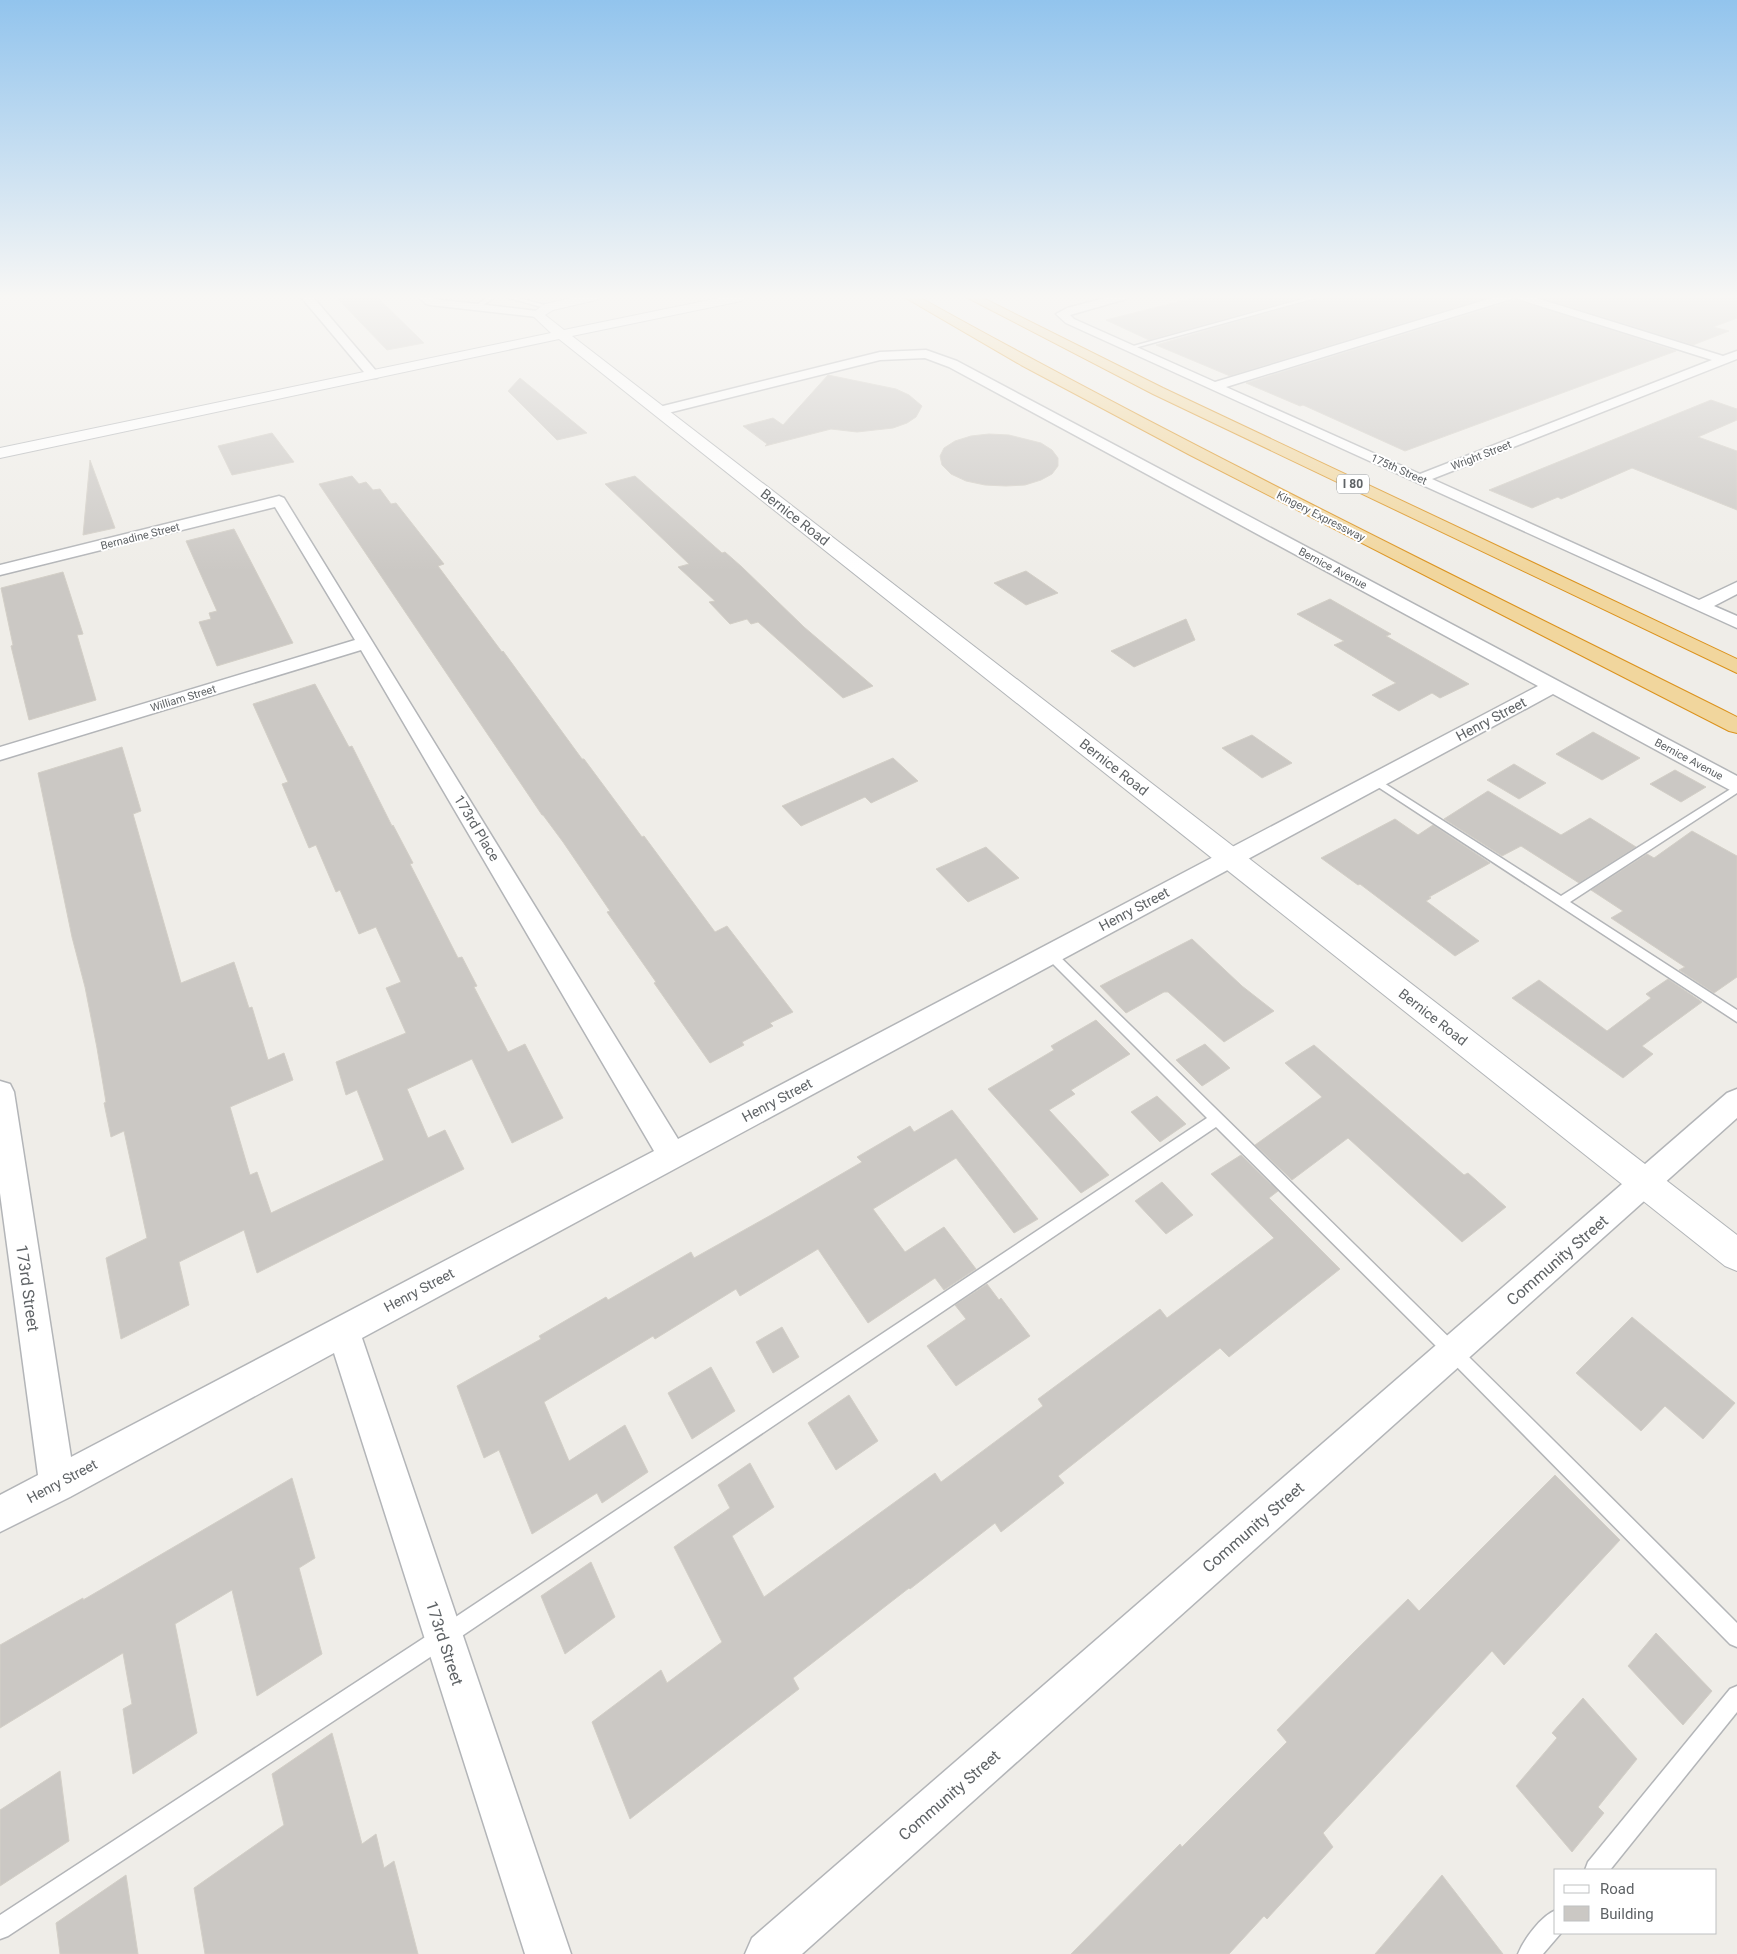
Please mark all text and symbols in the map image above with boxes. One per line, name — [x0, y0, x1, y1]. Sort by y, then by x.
street label: Wright Street — [1449, 438, 1514, 473]
street label: 175th Street — [1369, 451, 1429, 488]
road number: I 80 — [1337, 474, 1369, 494]
street label: Bernice Road — [758, 485, 832, 549]
street label: Kingery Expressway — [1274, 489, 1368, 545]
street label: Bernadine Street — [99, 520, 181, 553]
street label: Bernice Avenue — [1296, 545, 1369, 592]
street label: William Street — [149, 682, 218, 715]
street label: Henry Street — [1453, 694, 1529, 744]
street label: Bernice Road — [1077, 735, 1151, 799]
street label: Bernice Avenue — [1652, 736, 1725, 783]
street label: 173rd Place — [451, 792, 503, 864]
street label: Henry Street — [1096, 884, 1172, 934]
street label: Bernice Road — [1396, 985, 1470, 1049]
street label: Henry Street — [739, 1075, 815, 1125]
street label: Community Street — [1503, 1211, 1612, 1310]
street label: 173rd Street — [12, 1243, 43, 1333]
street label: Henry Street — [381, 1265, 457, 1315]
street label: Henry Street — [24, 1456, 100, 1506]
street label: Community Street — [1199, 1478, 1308, 1577]
street label: 173rd Street — [422, 1599, 467, 1688]
street label: Community Street — [895, 1746, 1004, 1845]
legend — [1554, 1869, 1717, 1934]
text: Road — [1600, 1880, 1634, 1898]
text: Building — [1600, 1905, 1654, 1923]

